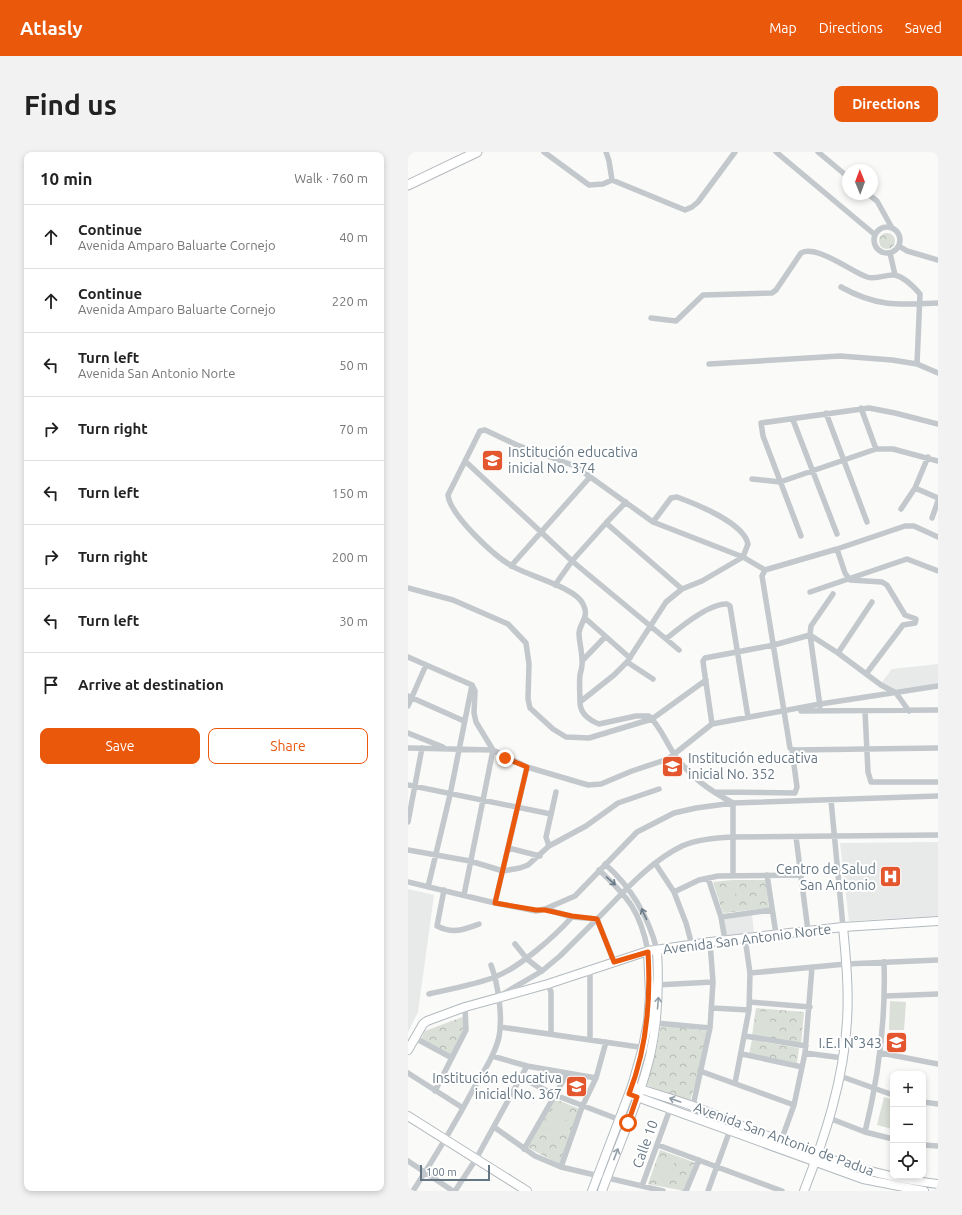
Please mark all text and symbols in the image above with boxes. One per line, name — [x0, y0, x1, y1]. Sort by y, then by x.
text: Atlasly — [20, 17, 83, 39]
text: Map — [769, 20, 797, 36]
text: Directions — [819, 20, 883, 36]
text: Saved — [905, 20, 942, 36]
button: Directions — [834, 86, 938, 122]
text: Find us — [24, 89, 117, 120]
north arrow — [842, 164, 878, 200]
text: 10 min — [40, 169, 93, 188]
text: Walk · 760 m — [294, 171, 368, 185]
text: Continue — [78, 221, 142, 238]
icon: ahead — [40, 226, 62, 248]
text: 40 m — [339, 230, 368, 244]
text: Avenida Amparo Baluarte Cornejo — [78, 238, 276, 252]
text: Continue — [78, 285, 142, 302]
icon: ahead — [40, 290, 62, 312]
text: 220 m — [332, 294, 368, 308]
text: Avenida Amparo Baluarte Cornejo — [78, 302, 276, 316]
text: Turn left — [78, 349, 139, 366]
icon: left — [40, 354, 62, 376]
text: 50 m — [339, 358, 368, 372]
text: Avenida San Antonio Norte — [78, 366, 235, 380]
icon: right — [40, 418, 62, 440]
text: Turn right — [78, 420, 148, 437]
text: 70 m — [339, 422, 368, 436]
place label: Institución educativa inicial No. 374 — [508, 444, 638, 476]
school or university icon: Institución educativa inicial No. 374 — [480, 447, 506, 473]
icon: left — [40, 482, 62, 504]
text: Turn left — [78, 484, 139, 501]
text: 150 m — [332, 486, 368, 500]
icon: right — [40, 546, 62, 568]
text: Turn right — [78, 548, 148, 565]
text: 200 m — [332, 550, 368, 564]
icon: left — [40, 610, 62, 632]
text: Turn left — [78, 612, 139, 629]
text: 30 m — [339, 614, 368, 628]
icon: arrive — [40, 674, 62, 696]
text: Arrive at destination — [78, 676, 224, 693]
button: Save — [40, 728, 200, 764]
button: Share — [208, 728, 368, 764]
route end — [496, 749, 514, 767]
place label: Institución educativa inicial No. 352 — [688, 750, 818, 782]
school or university icon: Institución educativa inicial No. 352 — [660, 753, 686, 779]
place label: Centro de Salud San Antonio — [776, 861, 876, 893]
hospital icon: Centro de Salud San Antonio — [878, 864, 904, 890]
one-way arrow — [606, 877, 616, 886]
one-way arrow — [640, 908, 647, 920]
street label: Avenida San Antonio Norte — [662, 921, 832, 957]
one-way arrow — [654, 997, 661, 1010]
school or university icon: I.E.I N°343 — [884, 1030, 910, 1056]
place label: I.E.I N°343 — [819, 1035, 882, 1051]
place label: Institución educativa inicial No. 367 — [432, 1070, 562, 1102]
map controls — [890, 1071, 926, 1179]
button: + — [890, 1071, 926, 1107]
school or university icon: Institución educativa inicial No. 367 — [564, 1073, 590, 1099]
one-way arrow — [669, 1096, 681, 1104]
street label: Avenida San Antonio de Padua — [692, 1099, 876, 1179]
button: − — [890, 1107, 926, 1143]
route start — [619, 1114, 637, 1132]
street label: Calle 10 — [629, 1118, 661, 1170]
button: locate — [890, 1143, 926, 1179]
one-way arrow — [612, 1149, 620, 1161]
scale bar — [420, 1163, 490, 1182]
text: 100 m — [426, 1166, 457, 1178]

